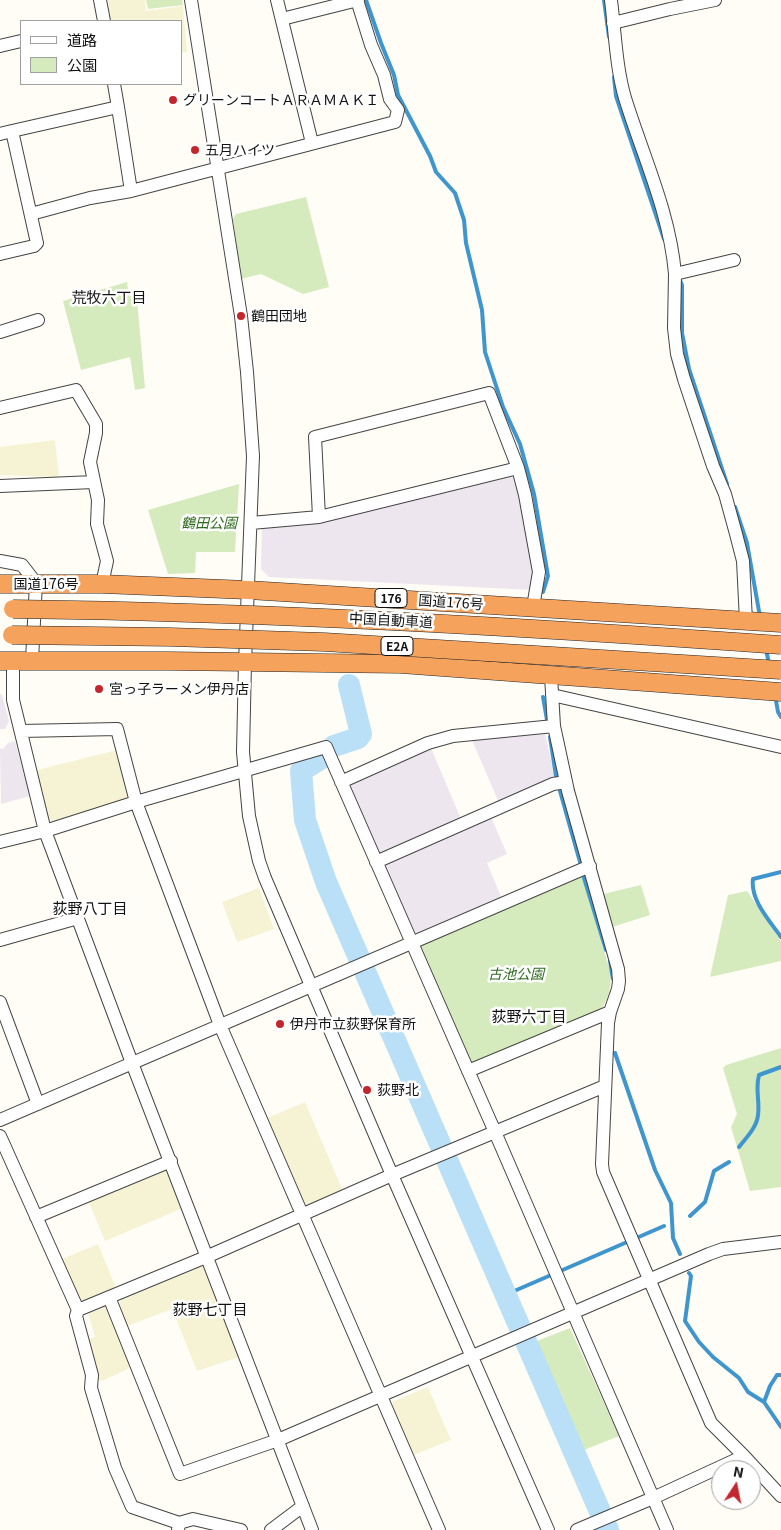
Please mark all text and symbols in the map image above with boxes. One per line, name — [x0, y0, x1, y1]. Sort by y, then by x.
legend — [20, 20, 182, 85]
text: 道路 — [67, 29, 97, 50]
text: 公園 — [67, 54, 97, 75]
place label: グリーンコートＡＲＡＭＡＫＩ — [183, 92, 379, 108]
marker: グリーンコートＡＲＡＭＡＫＩ — [167, 94, 179, 106]
place label: 五月ハイツ — [205, 142, 275, 158]
marker: 五月ハイツ — [189, 144, 201, 156]
district label: 荒牧六丁目 — [72, 288, 146, 306]
place label: 鶴田団地 — [251, 308, 307, 324]
marker: 鶴田団地 — [235, 310, 247, 322]
park label: 鶴田公園 — [181, 515, 237, 531]
street label: 国道176号 — [13, 576, 79, 592]
road number: 176 — [375, 588, 407, 608]
street label: 国道176号 — [418, 591, 484, 613]
street label: 中国自動車道 — [349, 609, 433, 631]
road number: E2A — [381, 636, 413, 656]
place label: 宮っ子ラーメン伊丹店 — [109, 681, 249, 697]
marker: 宮っ子ラーメン伊丹店 — [93, 683, 105, 695]
district label: 荻野八丁目 — [53, 899, 127, 917]
park label: 古池公園 — [488, 966, 544, 982]
district label: 荻野六丁目 — [492, 1007, 566, 1025]
place label: 伊丹市立荻野保育所 — [290, 1016, 416, 1032]
marker: 伊丹市立荻野保育所 — [274, 1018, 286, 1030]
place label: 荻野北 — [377, 1082, 419, 1098]
marker: 荻野北 — [361, 1084, 373, 1096]
district label: 荻野七丁目 — [173, 1300, 247, 1318]
north arrow — [711, 1460, 761, 1510]
text: N — [732, 1460, 746, 1482]

